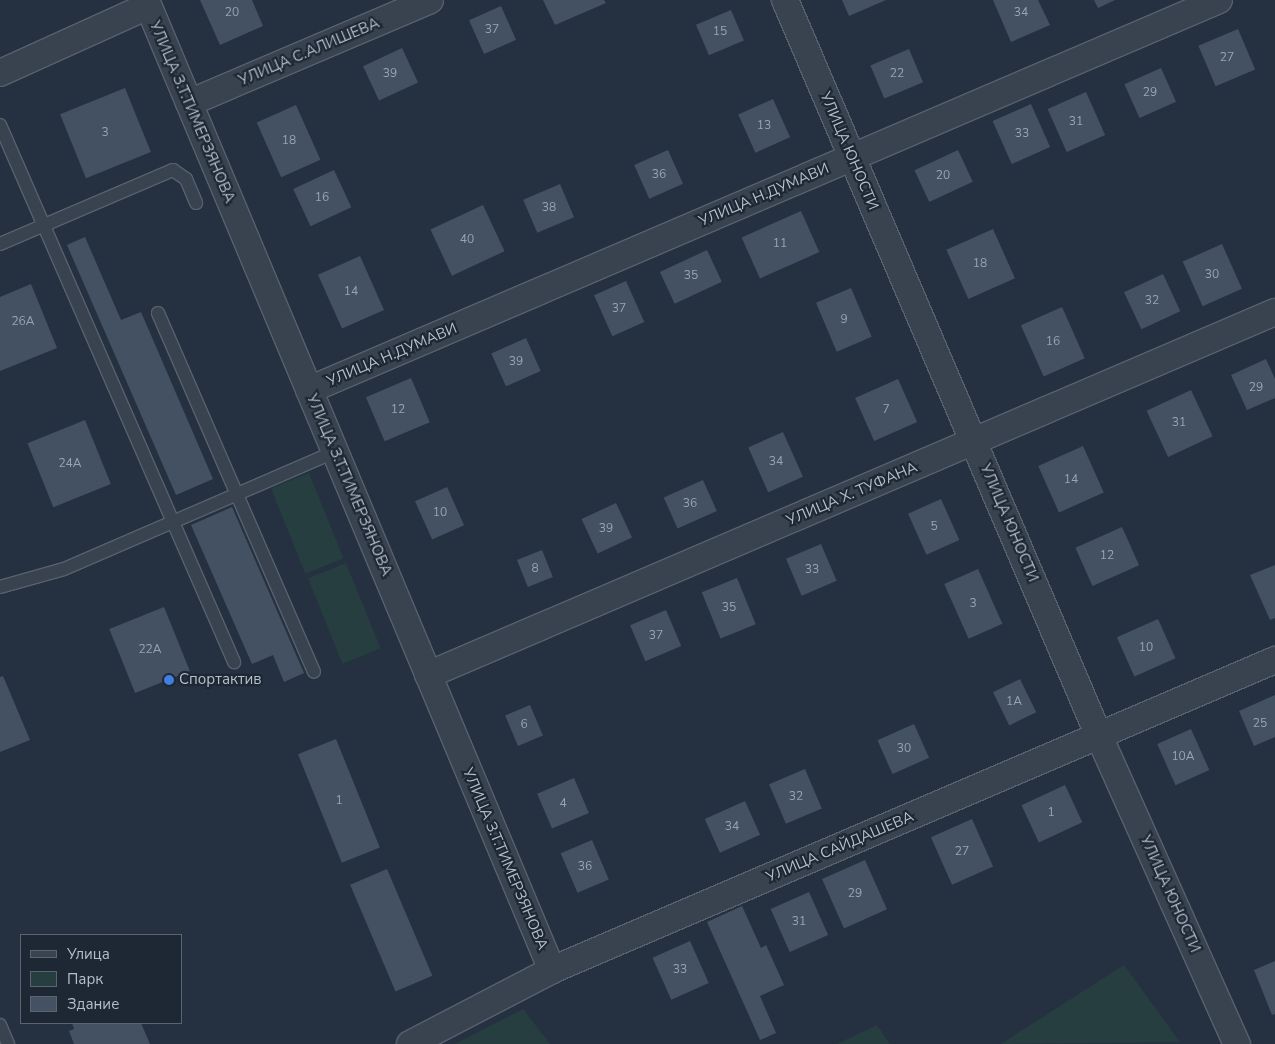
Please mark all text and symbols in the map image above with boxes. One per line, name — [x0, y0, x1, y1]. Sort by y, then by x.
house number: 20 — [225, 6, 239, 20]
house number: 34 — [1014, 6, 1028, 20]
street label: УЛИЦА С.АЛИШЕВА — [236, 14, 382, 90]
street label: УЛИЦА З.Т.ТИМЕРЗЯНОВА — [145, 18, 239, 206]
house number: 37 — [485, 23, 499, 37]
house number: 15 — [713, 25, 727, 39]
house number: 27 — [1220, 51, 1234, 65]
house number: 39 — [383, 67, 397, 81]
house number: 22 — [890, 67, 904, 81]
house number: 29 — [1143, 86, 1157, 100]
street label: УЛИЦА ЮНОСТИ — [816, 89, 882, 213]
house number: 31 — [1069, 115, 1083, 129]
house number: 13 — [757, 119, 771, 133]
house number: 3 — [101, 126, 109, 140]
house number: 33 — [1015, 127, 1029, 141]
house number: 18 — [282, 134, 296, 148]
street label: УЛИЦА Н.ДУМАВИ — [696, 159, 832, 231]
house number: 36 — [652, 168, 666, 182]
house number: 20 — [936, 169, 950, 183]
house number: 16 — [315, 191, 329, 205]
house number: 38 — [542, 201, 556, 215]
house number: 40 — [460, 233, 474, 247]
house number: 11 — [773, 237, 787, 251]
house number: 18 — [973, 257, 987, 271]
house number: 30 — [1205, 268, 1219, 282]
house number: 35 — [684, 269, 698, 283]
house number: 14 — [344, 285, 358, 299]
house number: 32 — [1145, 294, 1159, 308]
house number: 37 — [612, 302, 626, 316]
house number: 9 — [840, 313, 848, 327]
house number: 26А — [11, 315, 35, 329]
street label: УЛИЦА Н.ДУМАВИ — [324, 319, 460, 391]
house number: 16 — [1046, 335, 1060, 349]
house number: 39 — [509, 355, 523, 369]
house number: 29 — [1249, 381, 1263, 395]
street label: УЛИЦА З.Т.ТИМЕРЗЯНОВА — [302, 391, 396, 579]
house number: 12 — [391, 403, 405, 417]
house number: 7 — [882, 403, 890, 417]
house number: 31 — [1172, 416, 1186, 430]
house number: 34 — [769, 455, 783, 469]
house number: 24А — [58, 457, 82, 471]
street label: УЛИЦА Х. ТУФАНА — [784, 458, 920, 530]
street label: УЛИЦА ЮНОСТИ — [976, 461, 1042, 585]
house number: 14 — [1064, 473, 1078, 487]
house number: 36 — [683, 497, 697, 511]
house number: 10 — [433, 506, 447, 520]
house number: 5 — [930, 520, 938, 534]
house number: 39 — [599, 522, 613, 536]
house number: 12 — [1100, 549, 1114, 563]
house number: 8 — [531, 562, 539, 576]
house number: 33 — [805, 563, 819, 577]
house number: 3 — [969, 597, 977, 611]
house number: 35 — [722, 601, 736, 615]
house number: 37 — [649, 629, 663, 643]
house number: 10 — [1139, 641, 1153, 655]
house number: 22А — [138, 643, 162, 657]
place label: Спортактив — [179, 671, 261, 689]
marker: Спортактив — [163, 674, 175, 686]
house number: 1А — [1006, 695, 1022, 709]
house number: 25 — [1253, 717, 1267, 731]
house number: 6 — [520, 718, 528, 732]
house number: 30 — [897, 742, 911, 756]
house number: 10А — [1171, 750, 1195, 764]
street label: УЛИЦА З.Т.ТИМЕРЗЯНОВА — [458, 765, 552, 953]
house number: 32 — [789, 790, 803, 804]
house number: 1 — [335, 794, 343, 808]
house number: 4 — [559, 797, 567, 811]
house number: 1 — [1047, 806, 1055, 820]
street label: УЛИЦА САЙДАШЕВА — [764, 808, 916, 886]
house number: 34 — [725, 820, 739, 834]
street label: УЛИЦА ЮНОСТИ — [1136, 832, 1204, 956]
house number: 27 — [955, 845, 969, 859]
house number: 36 — [578, 860, 592, 874]
house number: 29 — [848, 887, 862, 901]
house number: 31 — [792, 915, 806, 929]
legend — [20, 934, 182, 1024]
text: Улица — [67, 944, 110, 964]
house number: 33 — [673, 963, 687, 977]
text: Парк — [67, 969, 103, 989]
text: Здание — [67, 994, 119, 1014]

